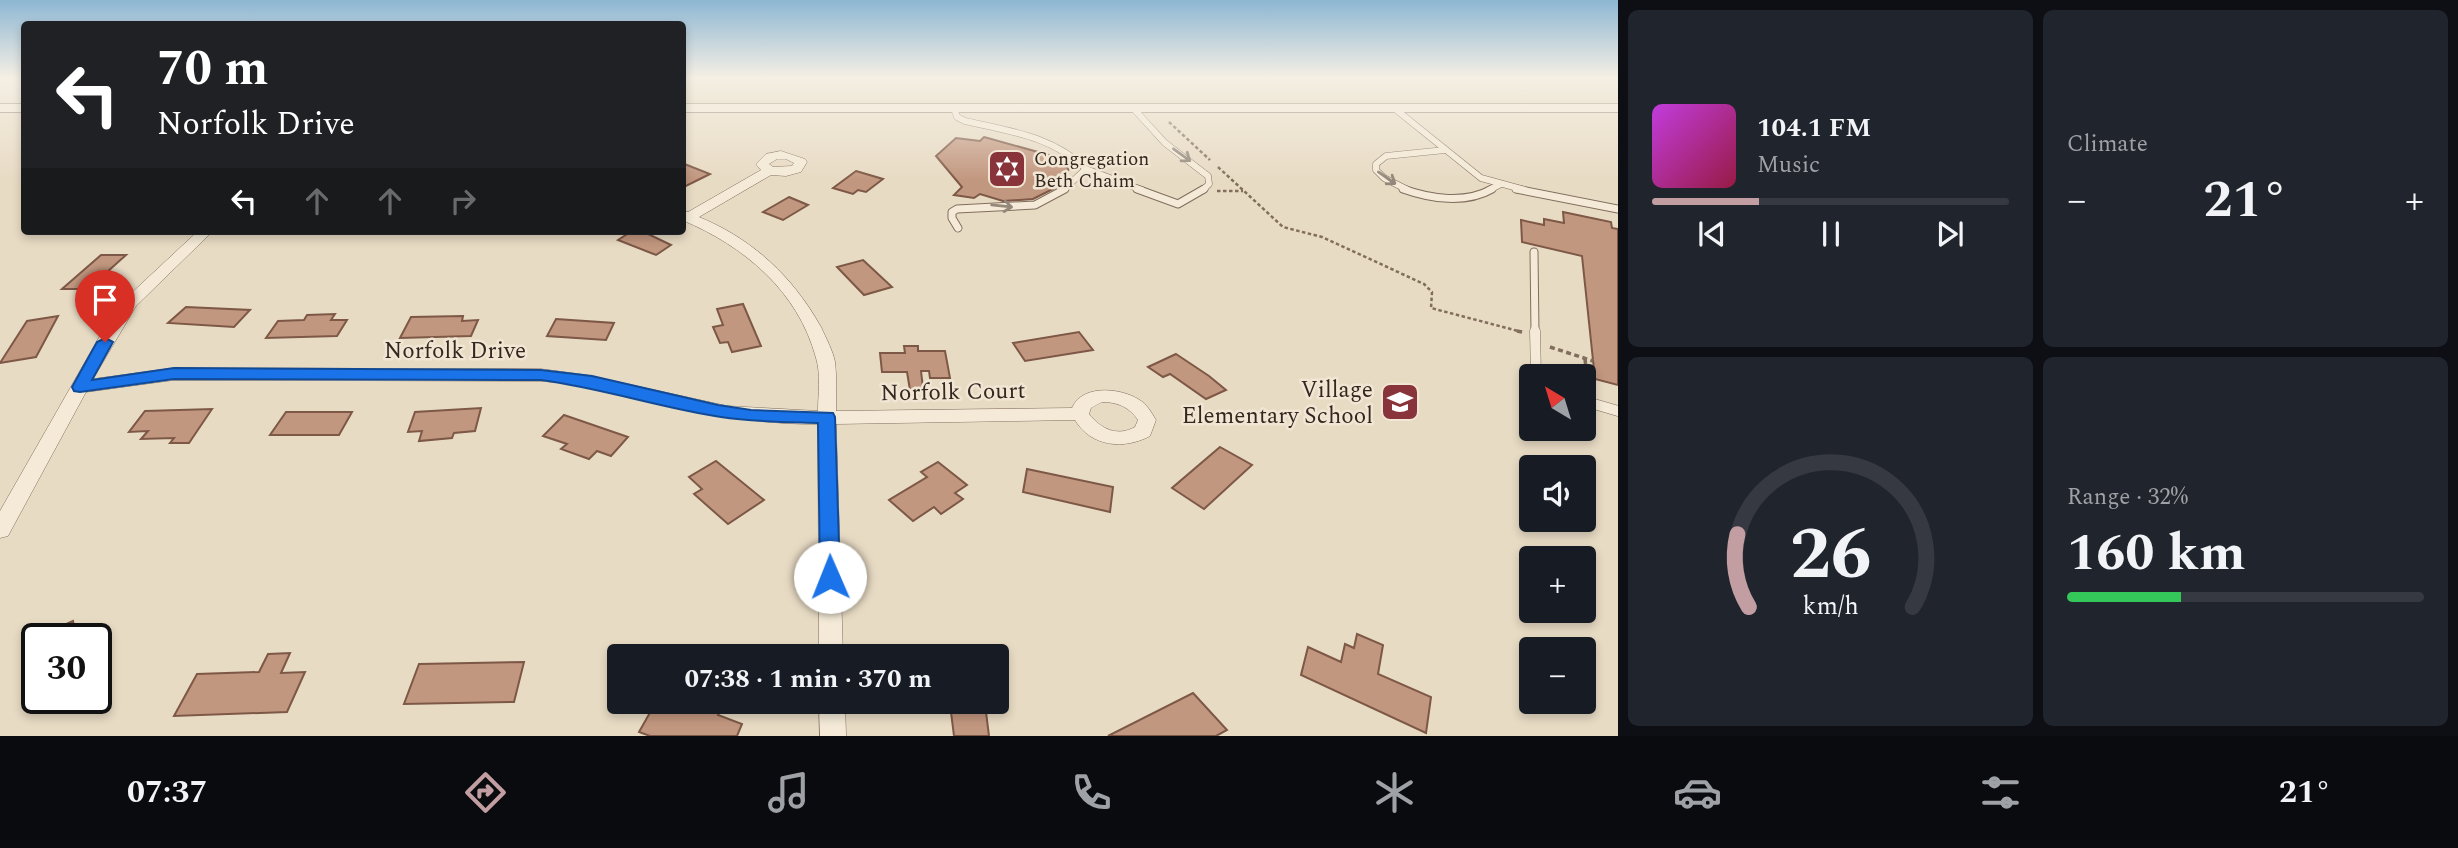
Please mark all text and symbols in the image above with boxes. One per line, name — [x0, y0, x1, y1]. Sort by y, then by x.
text: 70 m — [157, 32, 268, 107]
icon: left — [42, 49, 133, 140]
text: Norfolk Drive — [157, 100, 355, 149]
text: 104.1 FM — [1757, 108, 1871, 148]
text: Climate — [2067, 127, 2148, 162]
place label: Congregation Beth Chaim — [1034, 145, 1149, 196]
synagogue icon: Congregation Beth Chaim — [986, 148, 1028, 190]
one-way arrow — [1172, 148, 1191, 162]
text: Music — [1757, 148, 1820, 183]
text: 21° — [2203, 161, 2288, 240]
one-way arrow — [1377, 171, 1396, 185]
text: − — [2067, 172, 2086, 230]
text: + — [2405, 172, 2424, 230]
icon: left — [225, 182, 263, 220]
icon: ahead — [298, 182, 336, 220]
icon: ahead — [371, 182, 409, 220]
icon: right — [444, 182, 482, 220]
one-way arrow — [990, 200, 1012, 213]
icon: previous — [1693, 215, 1731, 253]
icon: pause — [1812, 215, 1850, 253]
icon: next — [1931, 215, 1969, 253]
pin — [75, 270, 135, 342]
icon: arrive — [86, 281, 124, 319]
street label: Norfolk Drive — [384, 334, 526, 369]
north arrow — [1519, 364, 1596, 441]
map controls — [1519, 364, 1596, 714]
place label: Village Elementary School — [1182, 373, 1373, 434]
street label: Norfolk Court — [880, 374, 1026, 411]
school or university icon: Village Elementary School — [1379, 381, 1421, 423]
button: sound — [1519, 455, 1596, 532]
text: Range · 32% — [2067, 480, 2188, 515]
text: 26 — [1790, 501, 1871, 612]
text: 160 km — [2067, 514, 2246, 593]
position arrow — [793, 540, 867, 614]
button: + — [1519, 546, 1596, 623]
text: km/h — [1802, 588, 1859, 626]
speed limit sign: 30 — [21, 623, 112, 714]
button: − — [1519, 637, 1596, 714]
text: 07:38 · 1 min · 370 m — [684, 659, 932, 699]
text: 07:37 — [127, 768, 207, 817]
icon: directions — [461, 768, 510, 817]
icon: music — [764, 768, 813, 817]
icon: phone — [1067, 768, 1116, 817]
icon: climate — [1370, 768, 1419, 817]
icon: car — [1673, 768, 1722, 817]
icon: filters — [1976, 768, 2025, 817]
text: 21° — [2279, 768, 2331, 817]

